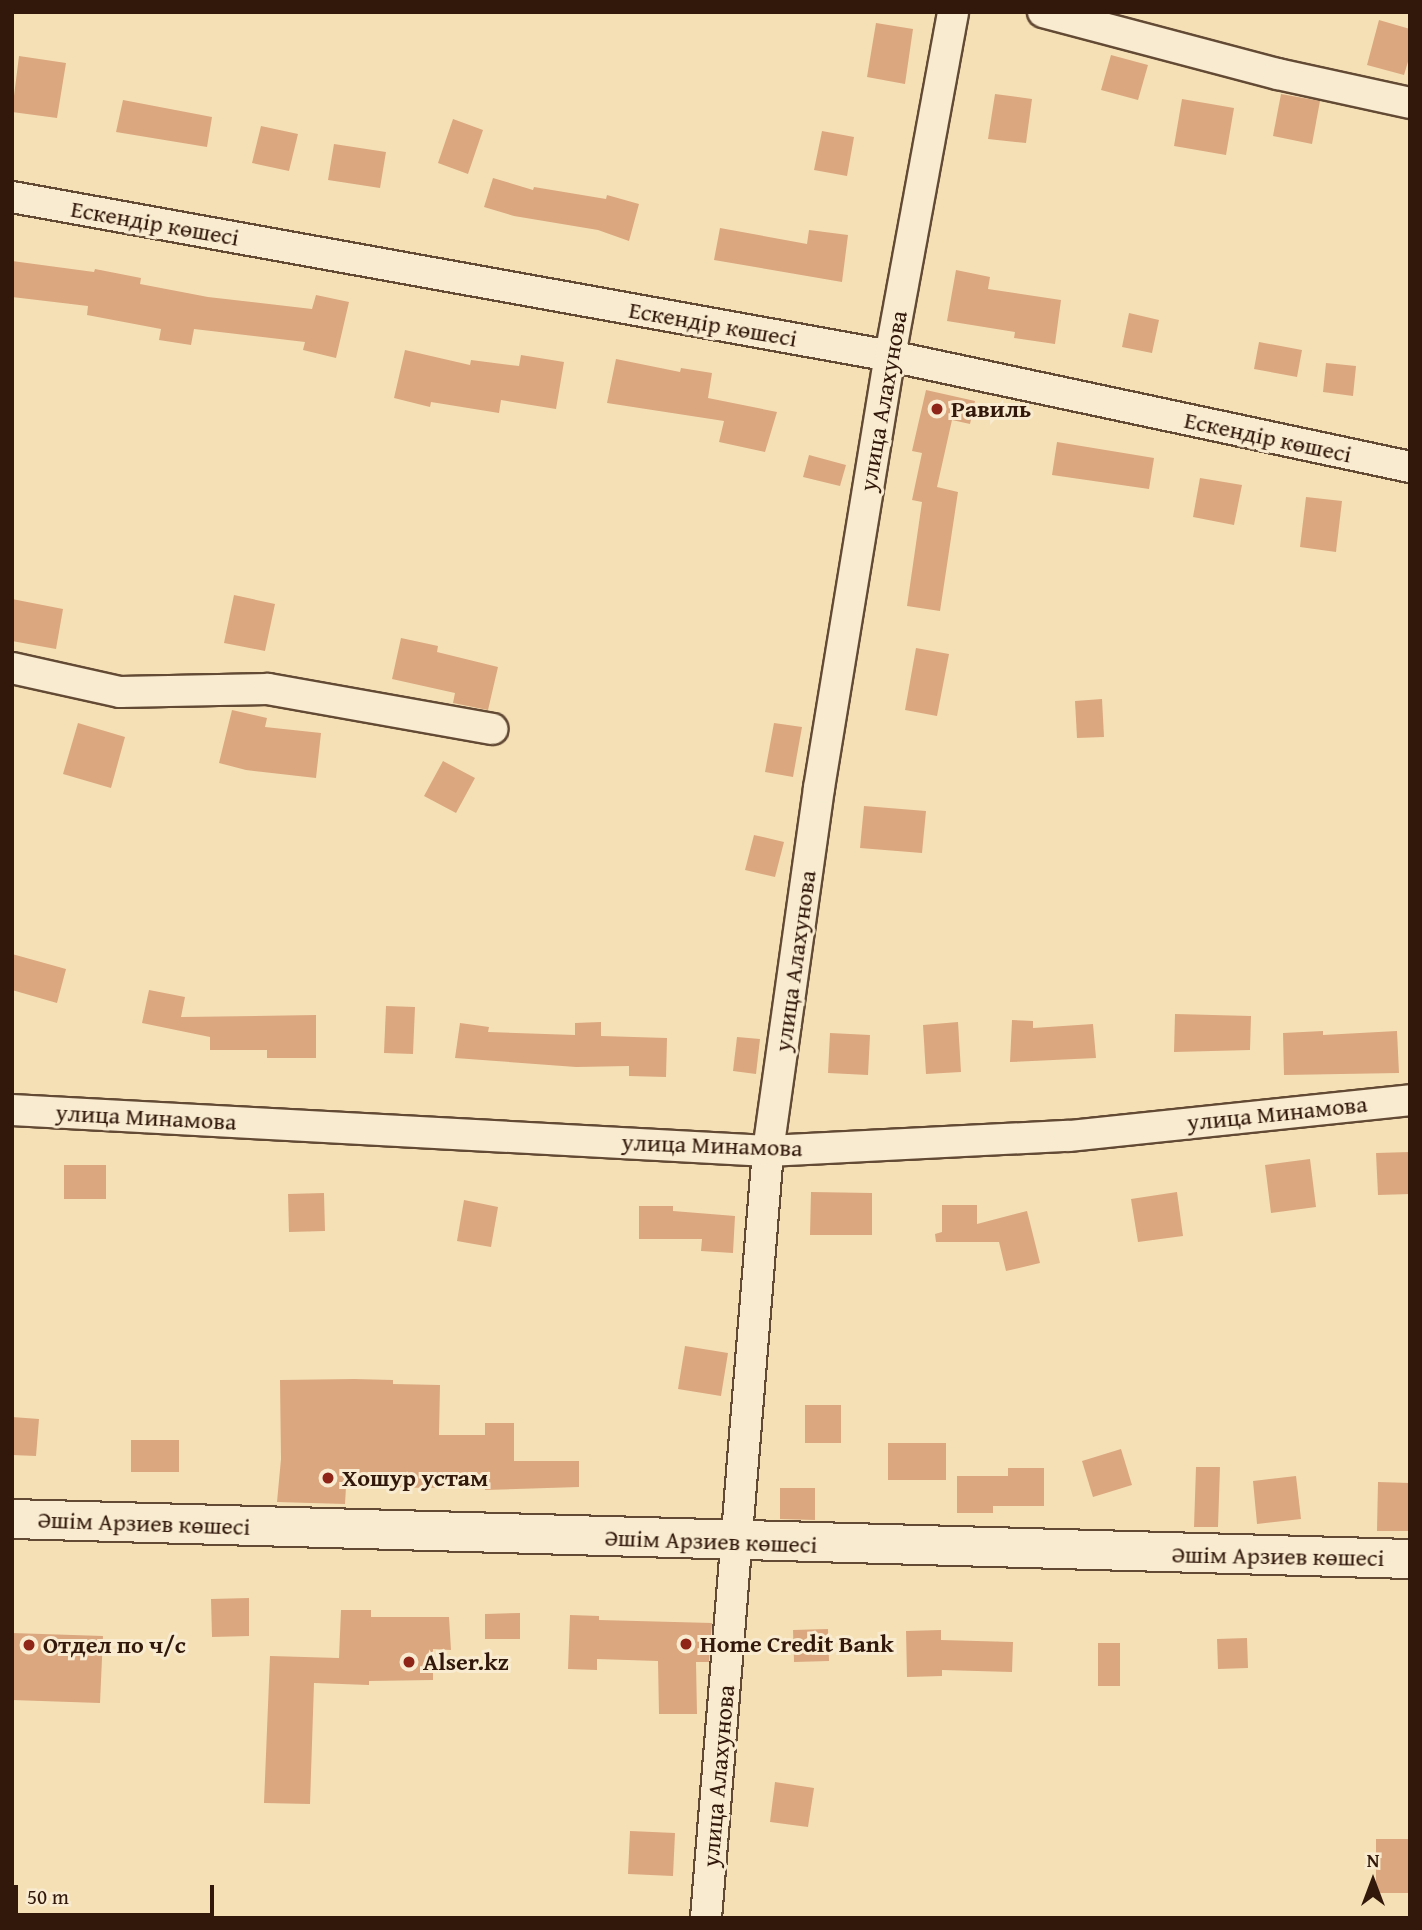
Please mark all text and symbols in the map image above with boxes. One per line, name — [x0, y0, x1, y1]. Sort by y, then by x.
street label: Ескендір көшесі — [69, 194, 241, 252]
street label: Ескендір көшесі — [627, 295, 799, 353]
street label: улица Алахунова — [853, 308, 913, 494]
place label: Равиль — [951, 395, 1031, 423]
marker: Равиль — [929, 401, 945, 417]
street label: Ескендір көшесі — [1182, 405, 1354, 469]
street label: улица Алахунова — [768, 868, 822, 1054]
street label: улица Минамова — [1185, 1089, 1369, 1137]
street label: улица Минамова — [55, 1098, 237, 1136]
street label: улица Минамова — [621, 1127, 803, 1163]
place label: Хошур устам — [342, 1464, 488, 1492]
marker: Хошур устам — [320, 1470, 336, 1486]
street label: Әшім Арзиев көшесі — [37, 1505, 251, 1541]
street label: Әшім Арзиев көшесі — [604, 1523, 818, 1559]
street label: Әшім Арзиев көшесі — [1171, 1540, 1385, 1572]
place label: Home Credit Bank — [700, 1630, 894, 1658]
place label: Отдел по ч/с — [43, 1631, 186, 1659]
marker: Home Credit Bank — [678, 1636, 694, 1652]
marker: Отдел по ч/с — [21, 1637, 37, 1653]
place label: Alser.kz — [423, 1648, 509, 1676]
marker: Alser.kz — [401, 1654, 417, 1670]
street label: улица Алахунова — [696, 1684, 740, 1868]
north arrow — [1338, 1846, 1408, 1916]
text: N — [1367, 1846, 1379, 1874]
scale bar — [18, 1870, 217, 1914]
text: 50 m — [27, 1881, 69, 1912]

